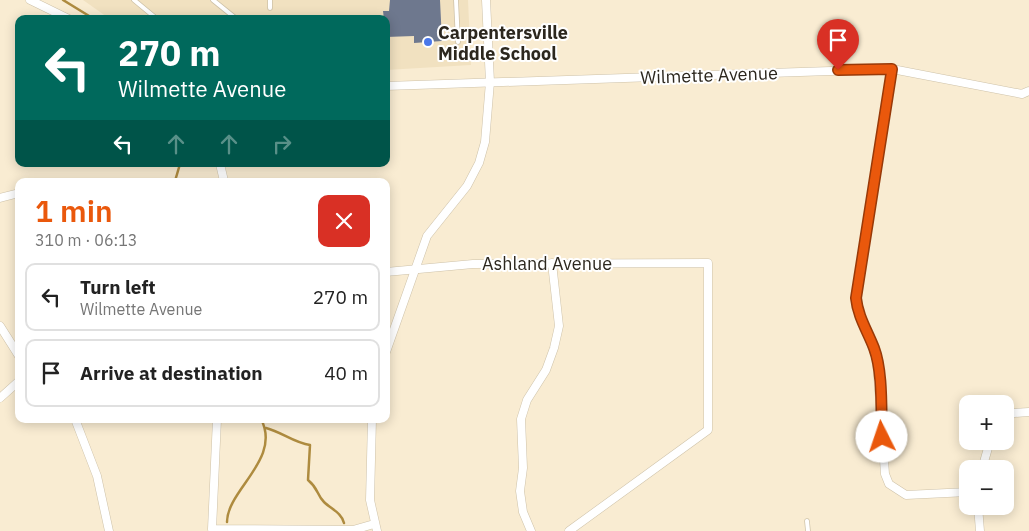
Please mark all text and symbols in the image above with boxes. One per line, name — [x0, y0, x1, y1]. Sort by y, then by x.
pin — [817, 19, 859, 70]
place label: Carpentersville Middle School — [438, 21, 568, 65]
icon: arrive — [824, 26, 852, 54]
text: 270 m — [118, 30, 221, 76]
icon: left — [35, 35, 100, 100]
marker: Carpentersville Middle School — [422, 36, 434, 48]
street label: Wilmette Avenue — [640, 61, 778, 89]
text: Wilmette Avenue — [118, 74, 286, 103]
icon: left — [109, 130, 137, 158]
icon: ahead — [162, 130, 190, 158]
icon: ahead — [215, 130, 243, 158]
icon: right — [268, 130, 296, 158]
text: 1 min — [35, 191, 113, 230]
button: close — [318, 195, 370, 247]
text: 310 m · 06:13 — [35, 230, 137, 250]
street label: Ashland Avenue — [482, 252, 612, 275]
text: Turn left — [80, 275, 156, 299]
icon: left — [37, 283, 65, 311]
text: 270 m — [313, 285, 368, 309]
text: Wilmette Avenue — [80, 299, 202, 319]
icon: arrive — [37, 359, 65, 387]
text: Arrive at destination — [80, 361, 263, 385]
text: 40 m — [324, 361, 368, 385]
map controls — [959, 395, 1014, 515]
button: + — [959, 395, 1014, 450]
position arrow — [855, 410, 907, 462]
button: − — [959, 460, 1014, 515]

